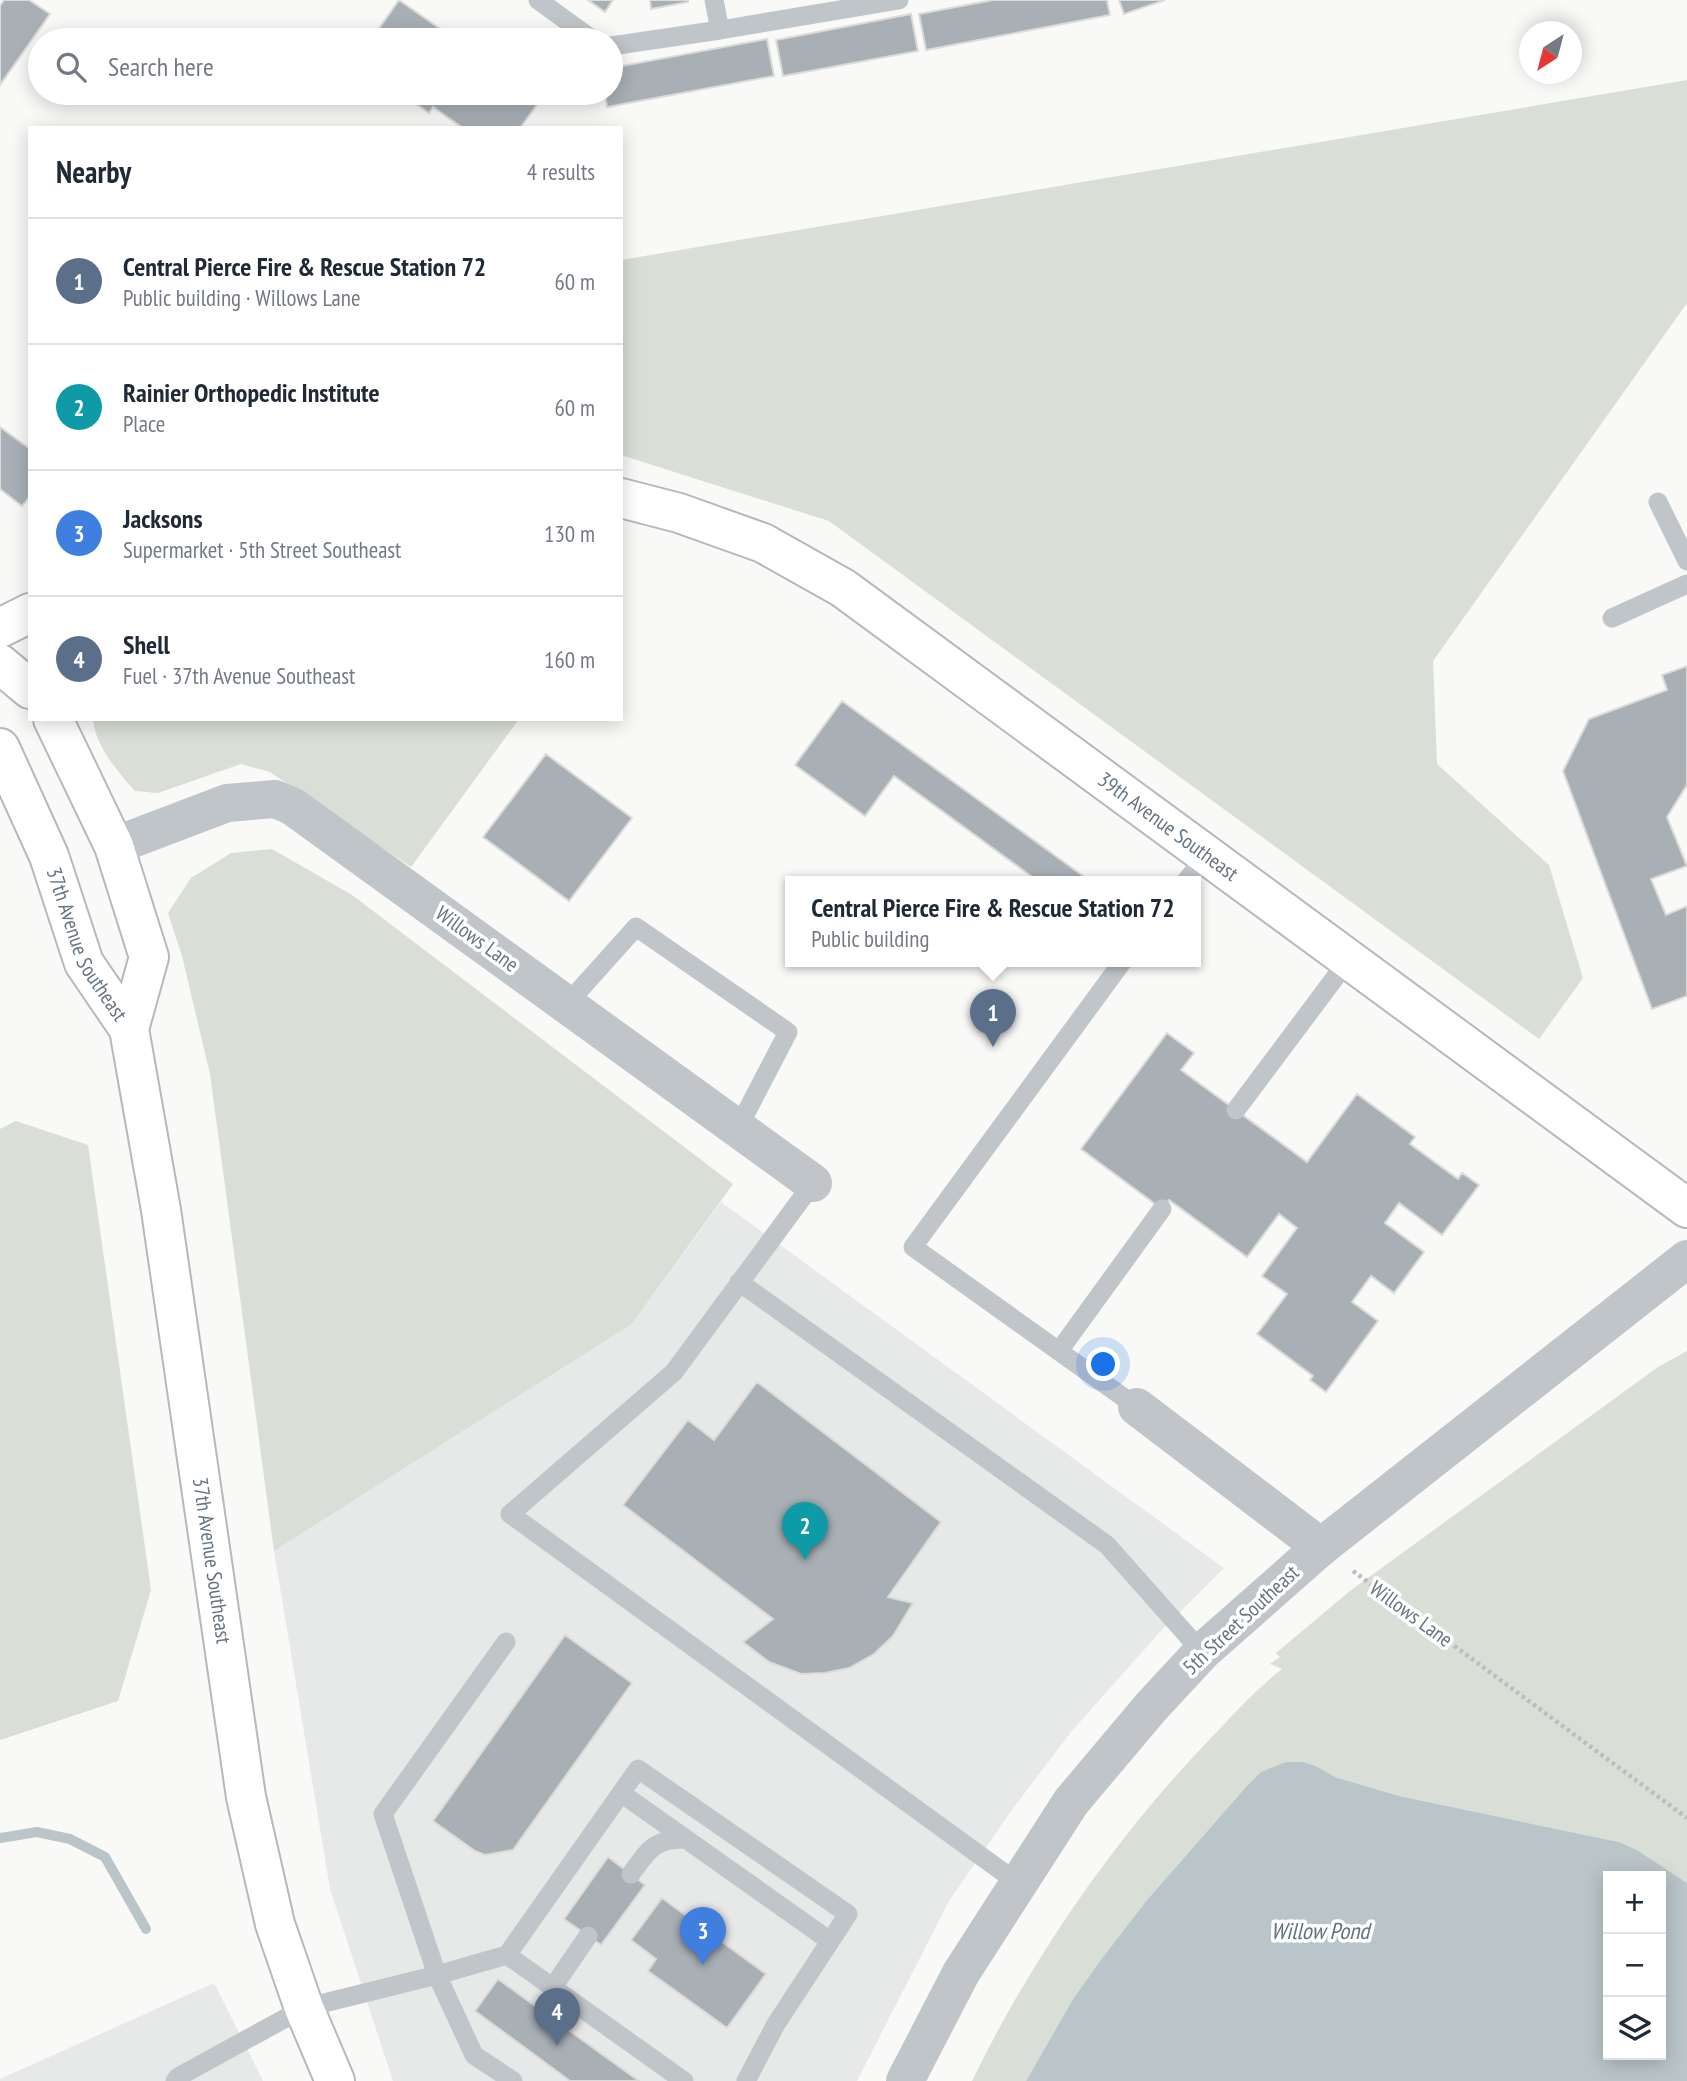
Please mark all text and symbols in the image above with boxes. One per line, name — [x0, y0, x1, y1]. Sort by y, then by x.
north arrow — [1519, 21, 1582, 84]
search box — [28, 28, 623, 105]
icon: search — [52, 48, 90, 86]
text: Search here — [108, 50, 214, 83]
text: Nearby — [56, 152, 131, 191]
text: 4 results — [527, 157, 595, 186]
text: Central Pierce Fire & Rescue Station 72 — [123, 250, 486, 283]
text: 1 — [74, 267, 85, 296]
text: 60 m — [554, 267, 595, 296]
text: Public building · Willows Lane — [123, 283, 360, 312]
text: Rainier Orthopedic Institute — [123, 376, 380, 409]
text: 2 — [74, 393, 85, 422]
text: 60 m — [554, 393, 595, 422]
text: Place — [123, 409, 165, 438]
text: Jacksons — [123, 502, 203, 535]
text: 3 — [74, 519, 85, 548]
text: 130 m — [544, 519, 595, 548]
text: Supermarket · 5th Street Southeast — [123, 535, 401, 564]
text: Shell — [123, 628, 170, 661]
text: 4 — [74, 645, 85, 674]
text: 160 m — [544, 645, 595, 674]
text: Fuel · 37th Avenue Southeast — [123, 661, 355, 690]
street label: 39th Avenue Southeast — [1093, 766, 1244, 887]
street label: 37th Avenue Southeast — [41, 864, 134, 1026]
popup — [785, 876, 1201, 967]
text: Central Pierce Fire & Rescue Station 72 — [811, 891, 1175, 924]
street label: Willows Lane — [431, 899, 524, 978]
text: Public building — [811, 924, 929, 953]
pin: 1 — [970, 989, 1016, 1047]
your location — [1086, 1347, 1120, 1381]
street label: 37th Avenue Southeast — [187, 1476, 238, 1645]
pin: 2 — [782, 1502, 828, 1560]
street label: 5th Street Southeast — [1177, 1559, 1305, 1680]
street label: Willows Lane — [1365, 1574, 1458, 1653]
map controls — [1603, 1871, 1666, 2060]
button: + — [1603, 1871, 1666, 1934]
pin: 3 — [680, 1907, 726, 1965]
water label: Willow Pond — [1271, 1916, 1372, 1945]
button: − — [1603, 1934, 1666, 1997]
pin: 4 — [534, 1988, 580, 2046]
button: layers — [1603, 1997, 1666, 2060]

